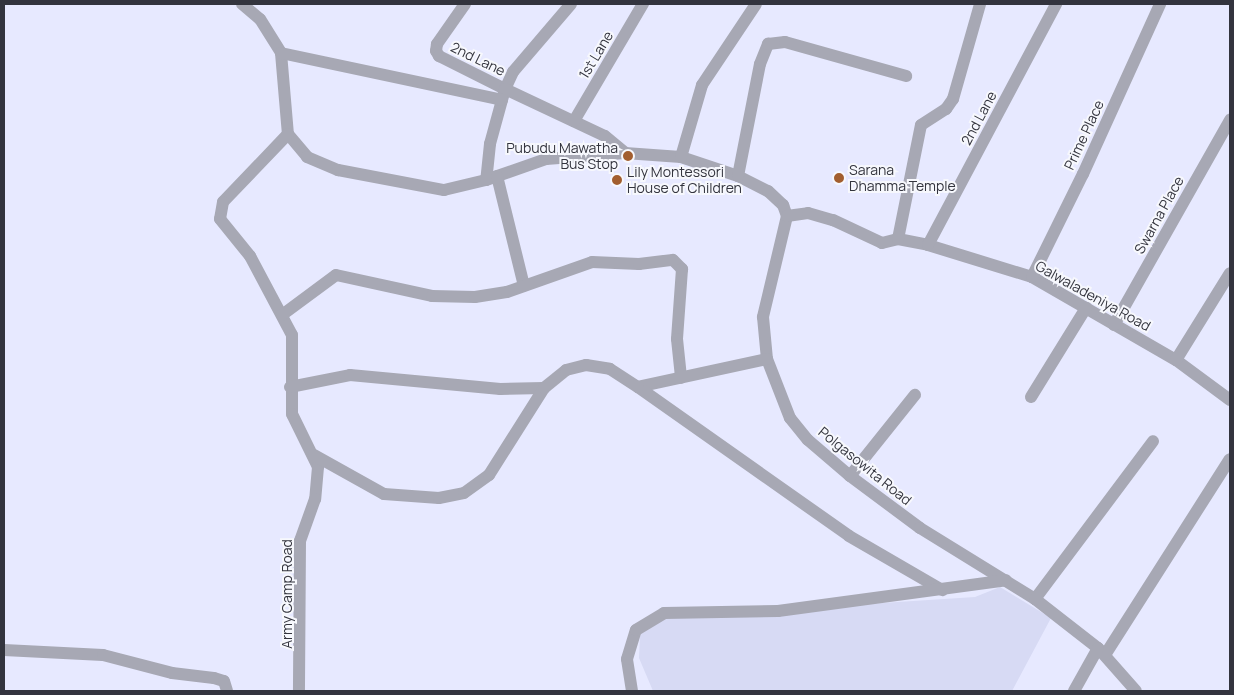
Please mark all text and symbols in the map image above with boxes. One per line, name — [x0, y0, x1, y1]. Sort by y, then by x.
street label: 1st Lane — [575, 28, 617, 82]
street label: 2nd Lane — [448, 39, 508, 79]
street label: 2nd Lane — [958, 88, 1000, 148]
street label: Prime Place — [1061, 98, 1107, 172]
place label: Pubudu Mawatha Bus Stop — [506, 140, 618, 172]
marker: Pubudu Mawatha Bus Stop — [622, 150, 634, 162]
place label: Sarana Dhamma Temple — [849, 162, 956, 194]
place label: Lily Montessori House of Children — [627, 164, 742, 196]
marker: Sarana Dhamma Temple — [833, 172, 845, 184]
street label: Swarna Place — [1131, 173, 1187, 257]
marker: Lily Montessori House of Children — [611, 174, 623, 186]
street label: Galwaladeniya Road — [1033, 257, 1153, 335]
street label: Polgasowita Road — [815, 423, 915, 509]
street label: Army Camp Road — [279, 539, 295, 649]

